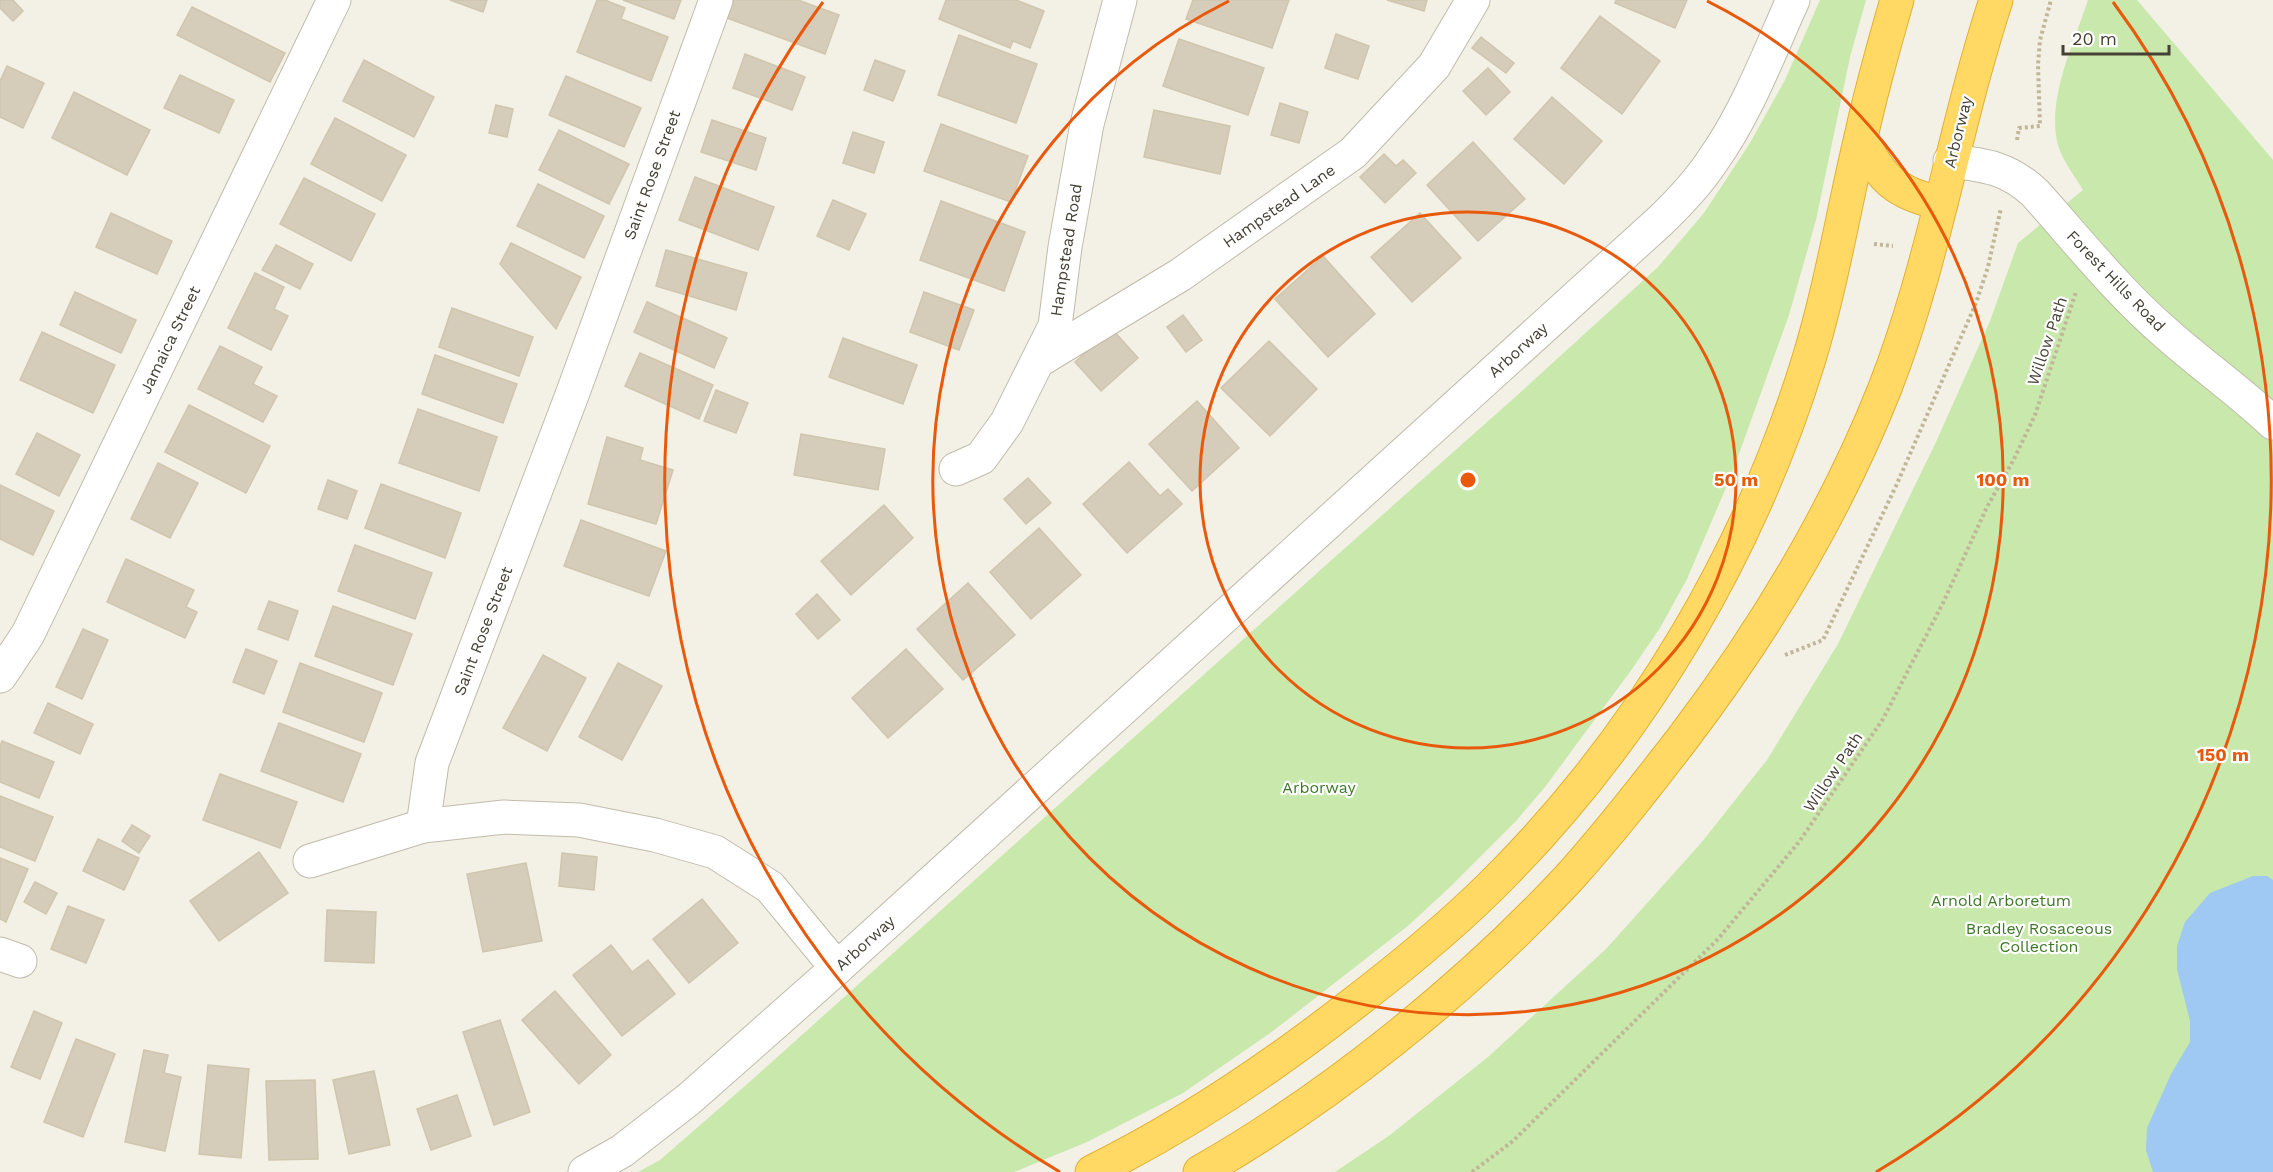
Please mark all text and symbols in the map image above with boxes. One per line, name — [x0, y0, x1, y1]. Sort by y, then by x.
scale bar — [2063, 18, 2170, 56]
text: 20 m — [2072, 28, 2117, 49]
street label: Arborway — [1940, 93, 1976, 170]
street label: Saint Rose Street — [620, 107, 684, 242]
street label: Hampstead Lane — [1219, 160, 1339, 252]
street label: Hampstead Road — [1046, 182, 1086, 318]
street label: Forest Hills Road — [2063, 226, 2169, 336]
street label: Jamaica Street — [136, 283, 204, 397]
street label: Willow Path — [2023, 294, 2071, 388]
street label: Arborway — [1484, 318, 1552, 382]
text: 50 m — [1714, 469, 1758, 490]
text: 100 m — [1976, 469, 2030, 490]
centre of rings — [1458, 470, 1478, 490]
street label: Saint Rose Street — [450, 564, 516, 698]
street label: Willow Path — [1799, 728, 1867, 816]
text: 150 m — [2197, 744, 2249, 765]
park label: Arborway — [1282, 778, 1356, 797]
park label: Arnold Arboretum — [1931, 891, 2071, 910]
street label: Arborway — [831, 911, 899, 975]
park label: Bradley Rosaceous Collection — [1966, 919, 2112, 956]

